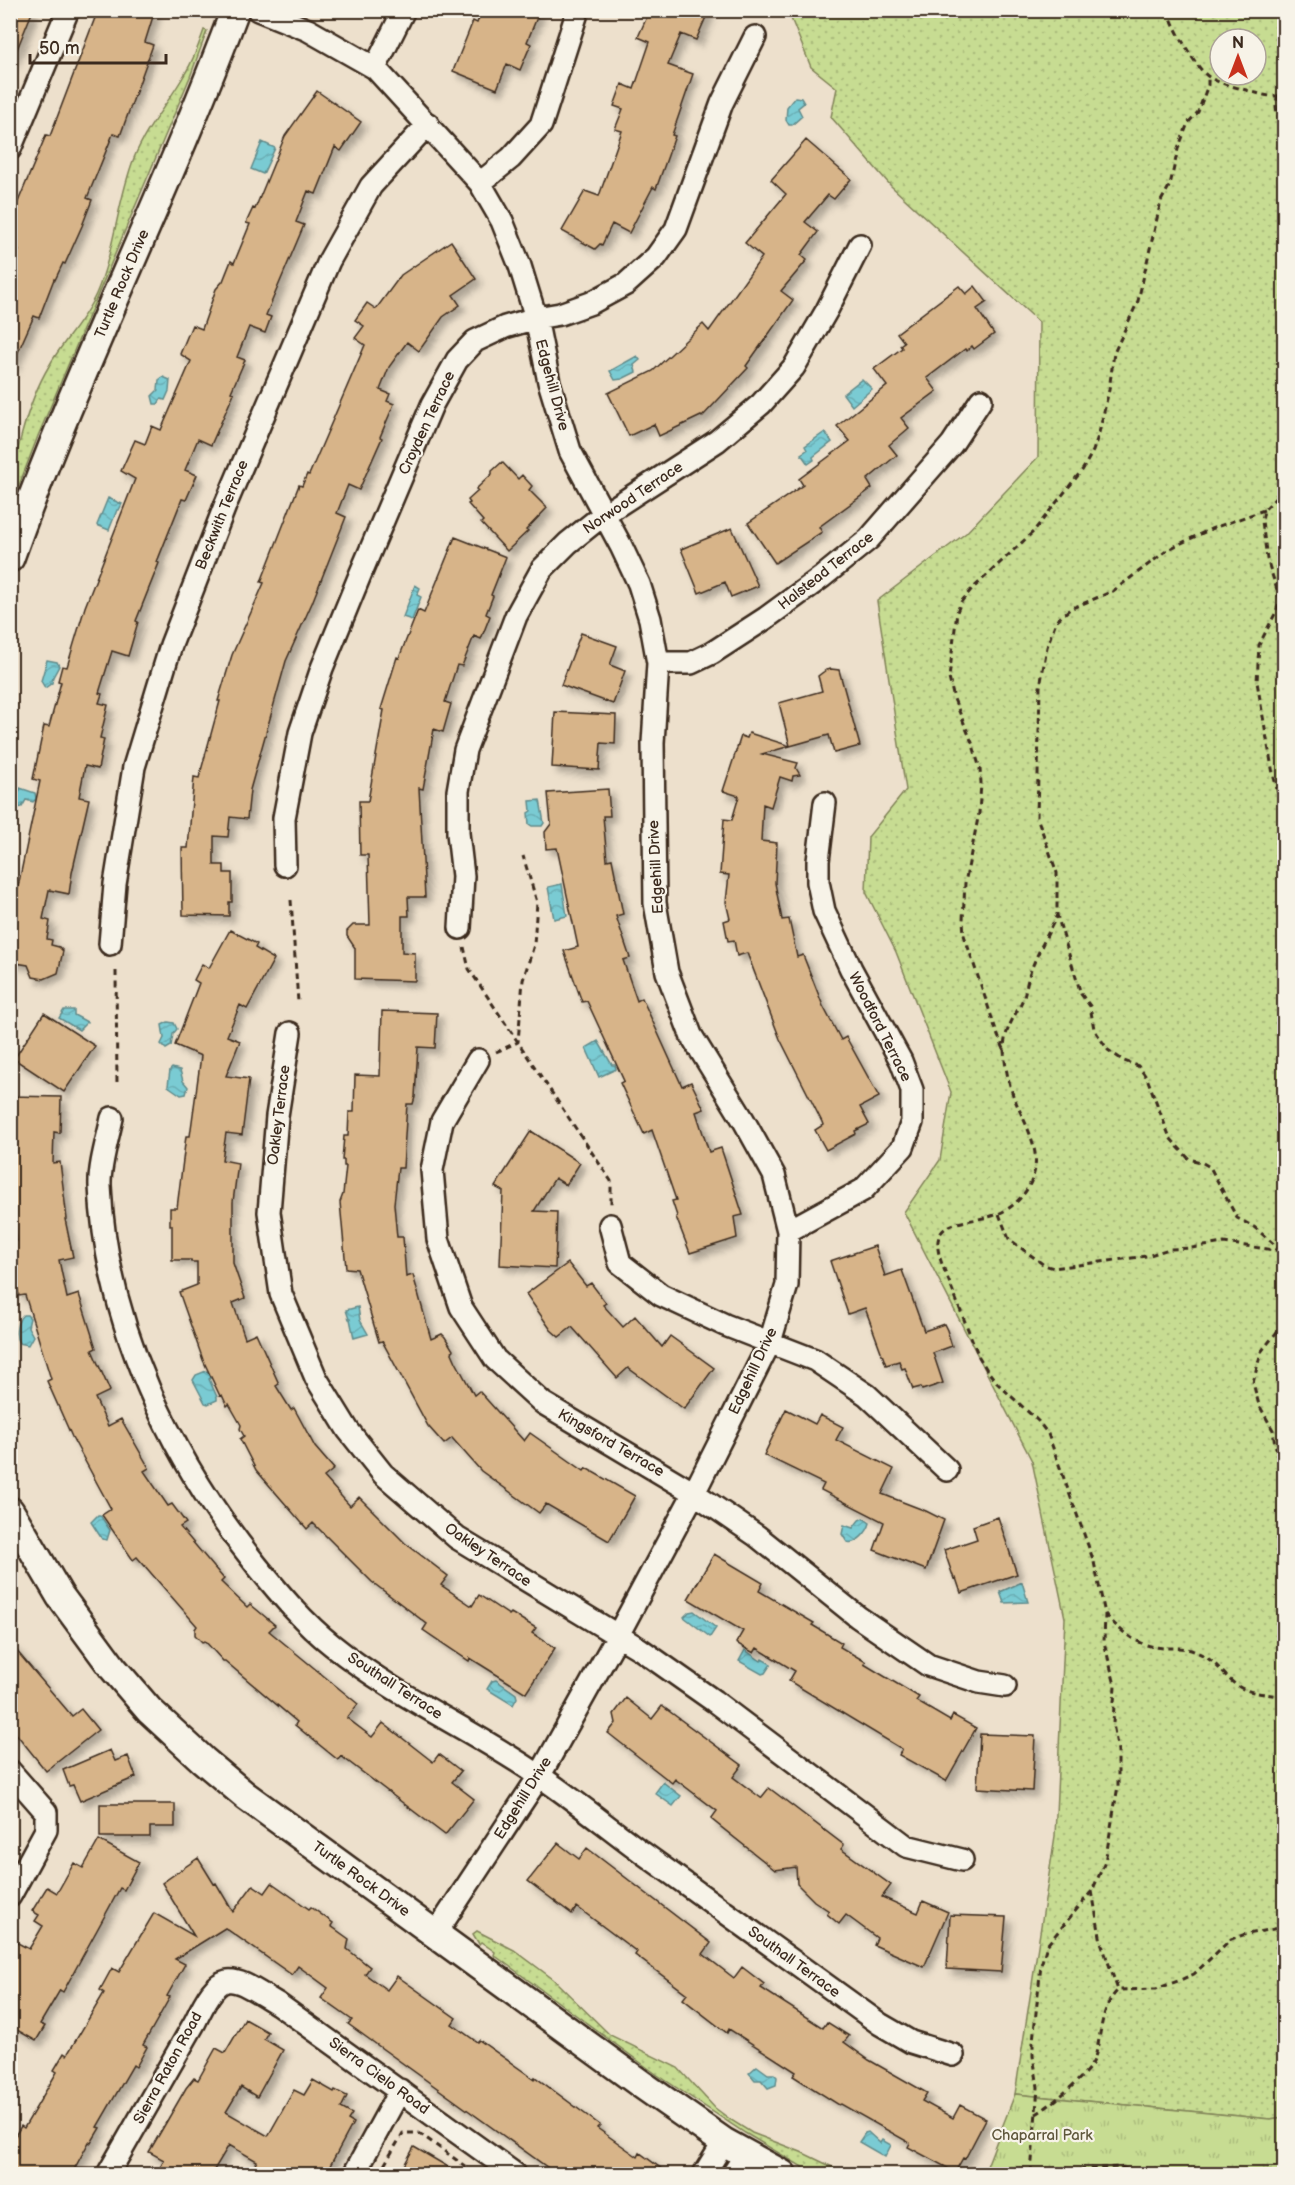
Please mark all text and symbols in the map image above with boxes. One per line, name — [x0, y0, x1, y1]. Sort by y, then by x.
scale bar — [30, 27, 166, 65]
north arrow — [1208, 27, 1268, 87]
text: N — [1232, 34, 1244, 53]
text: 50 m — [39, 38, 80, 59]
street label: Turtle Rock Drive — [91, 227, 154, 341]
street label: Edgehill Drive — [531, 337, 573, 433]
street label: Croyden Terrace — [395, 368, 459, 478]
street label: Beckwith Terrace — [191, 457, 253, 573]
street label: Norwood Terrace — [579, 457, 687, 538]
street label: Halstead Terrace — [774, 528, 878, 614]
street label: Edgehill Drive — [644, 820, 668, 914]
street label: Woodford Terrace — [844, 969, 916, 1085]
street label: Oakley Terrace — [263, 1064, 295, 1166]
street label: Edgehill Drive — [725, 1324, 781, 1418]
street label: Kingsford Terrace — [554, 1405, 668, 1481]
street label: Oakley Terrace — [441, 1519, 535, 1591]
street label: Southall Terrace — [344, 1648, 446, 1724]
street label: Edgehill Drive — [490, 1753, 556, 1843]
street label: Turtle Rock Drive — [308, 1837, 414, 1921]
street label: Southall Terrace — [744, 1922, 844, 2002]
street label: Sierra Raton Road — [129, 2009, 207, 2127]
street label: Sierra Cielo Road — [325, 2033, 433, 2119]
park label: Chaparral Park — [991, 2126, 1093, 2145]

